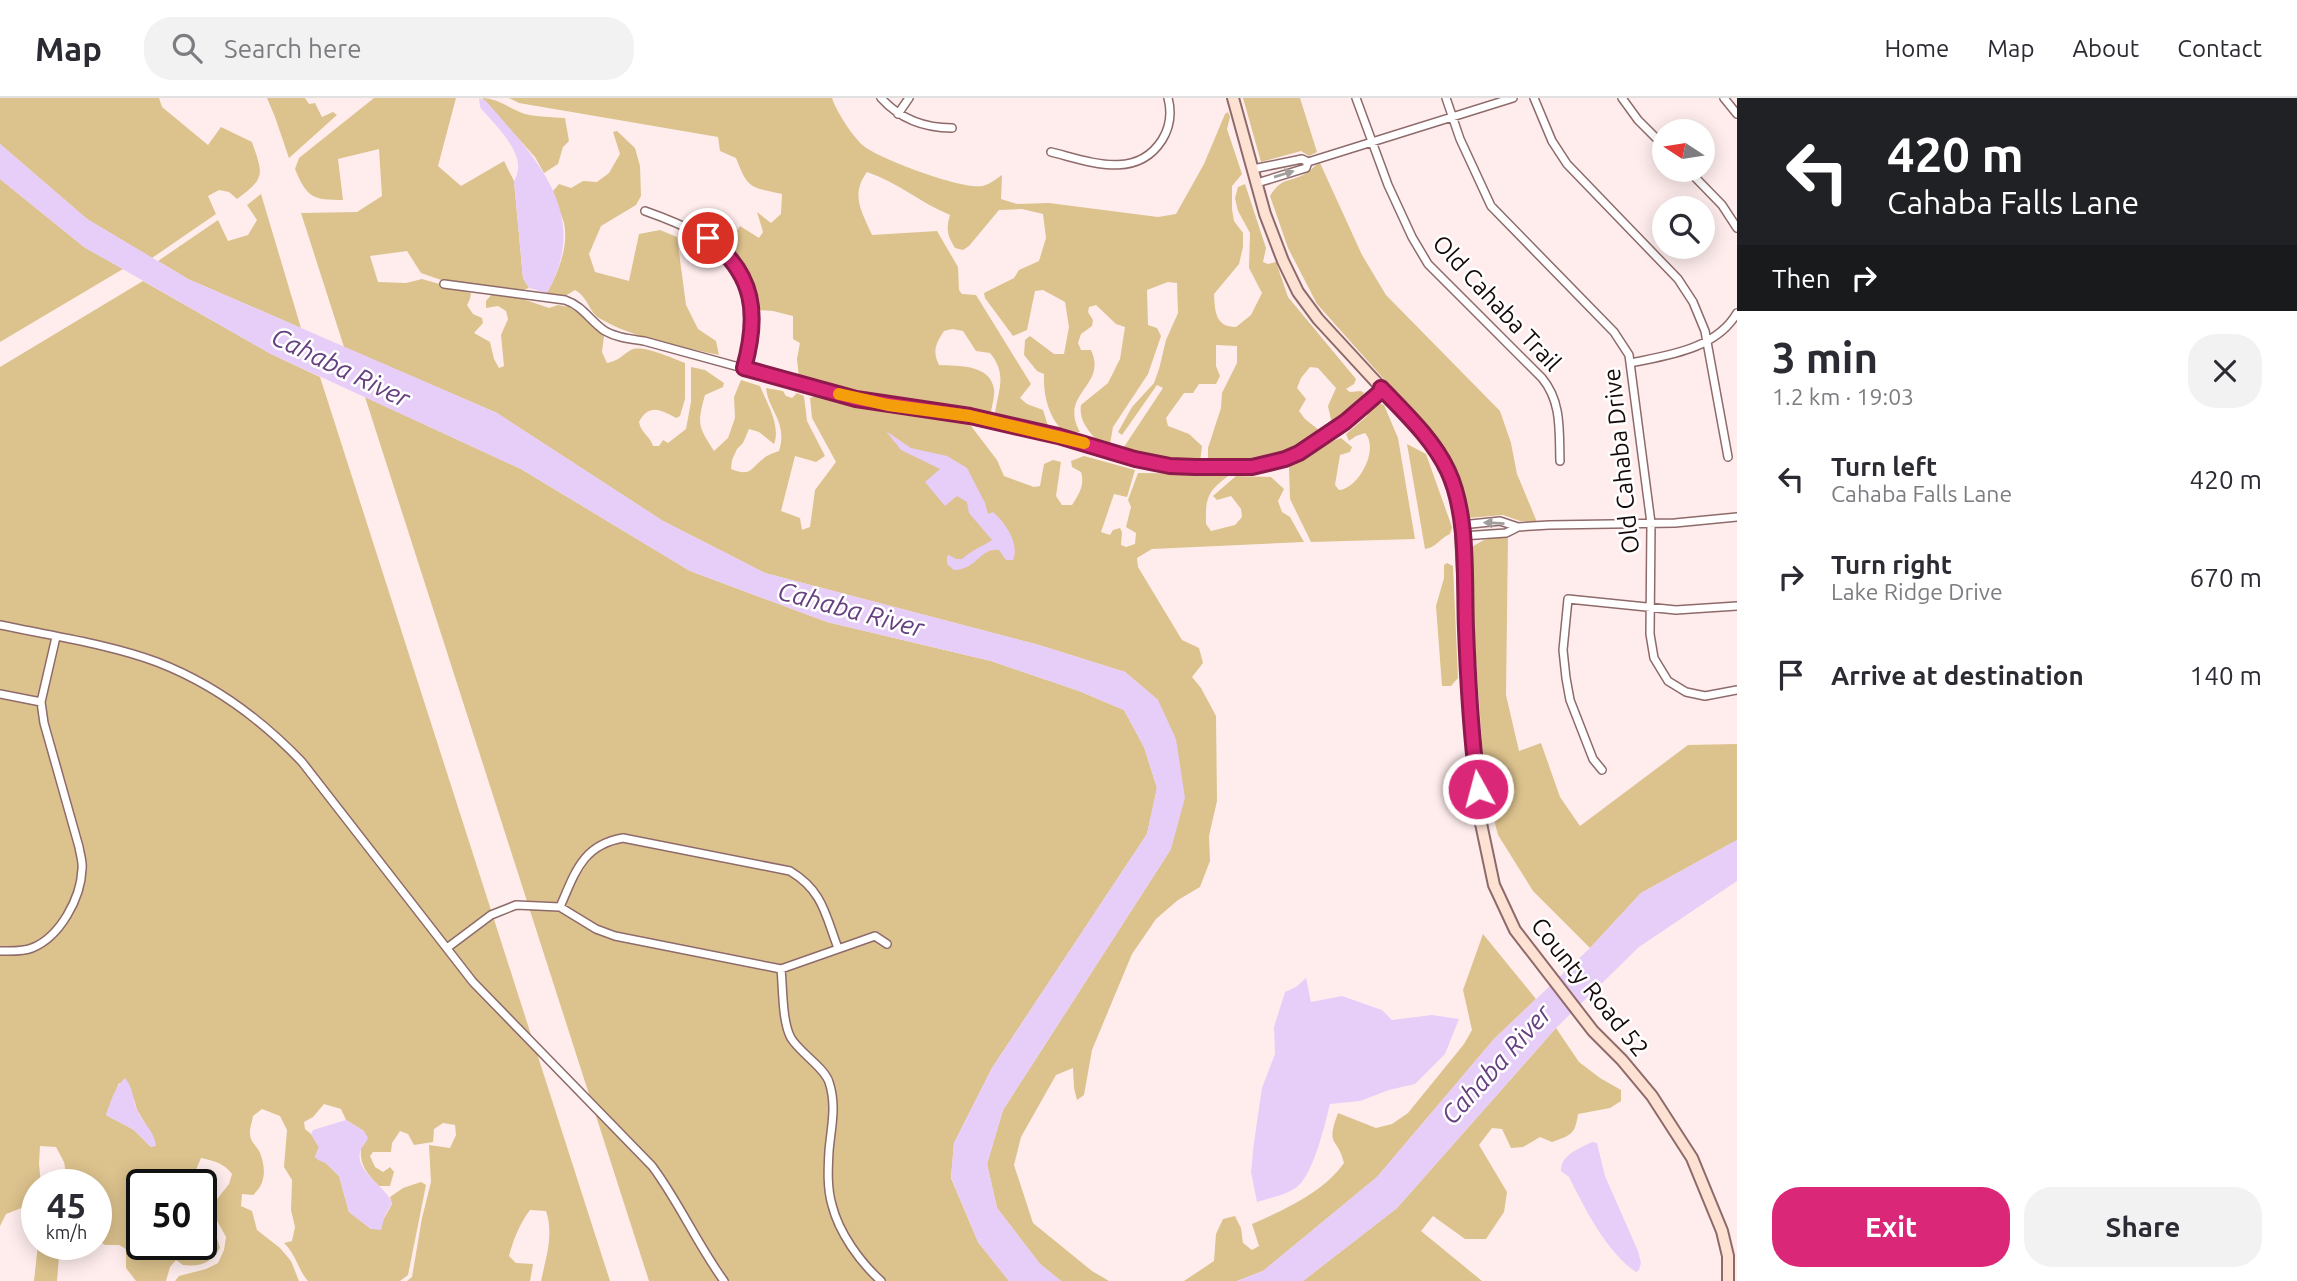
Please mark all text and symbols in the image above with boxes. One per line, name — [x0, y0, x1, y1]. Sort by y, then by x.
search box — [144, 17, 634, 80]
icon: search — [168, 29, 206, 67]
text: Map — [35, 30, 102, 67]
text: Search here — [224, 34, 362, 63]
text: Home — [1884, 35, 1949, 62]
text: Map — [1987, 35, 2034, 62]
text: About — [2072, 35, 2139, 62]
text: Contact — [2177, 35, 2262, 62]
north arrow — [1652, 119, 1715, 182]
map controls — [1652, 119, 1715, 259]
icon: left — [1772, 126, 1863, 217]
text: 420 m — [1887, 126, 2024, 181]
one-way arrow — [1274, 169, 1295, 179]
text: Cahaba Falls Lane — [1887, 184, 2139, 220]
button: search — [1652, 196, 1715, 259]
pin — [678, 208, 738, 268]
icon: arrive — [689, 219, 727, 257]
street label: Old Cahaba Trail — [1427, 230, 1567, 376]
icon: right — [1845, 259, 1883, 297]
text: Then — [1772, 264, 1831, 293]
water label: Cahaba River — [267, 321, 416, 413]
text: 3 min — [1772, 334, 1878, 381]
button: close — [2188, 334, 2262, 408]
street label: Old Cahaba Drive — [1598, 367, 1644, 555]
text: 1.2 km · 19:03 — [1772, 384, 1914, 409]
text: Turn left — [1831, 452, 1937, 481]
icon: left — [1772, 460, 1810, 498]
text: 420 m — [2190, 465, 2262, 494]
text: Cahaba Falls Lane — [1831, 481, 2012, 506]
one-way arrow — [1483, 517, 1505, 528]
text: Turn right — [1831, 550, 1952, 579]
icon: right — [1772, 558, 1810, 596]
text: 670 m — [2190, 563, 2262, 592]
water label: Cahaba River — [775, 576, 928, 643]
text: Lake Ridge Drive — [1831, 579, 2003, 604]
icon: arrive — [1772, 656, 1810, 694]
text: Arrive at destination — [1831, 661, 2084, 690]
text: 140 m — [2190, 661, 2262, 690]
position arrow — [1441, 752, 1515, 826]
street label: County Road 52 — [1526, 912, 1654, 1062]
water label: Cahaba River — [1435, 998, 1558, 1129]
speed limit sign: 50 — [126, 1169, 217, 1260]
text: 45 — [47, 1185, 86, 1225]
button: Exit — [1772, 1187, 2010, 1267]
button: Share — [2024, 1187, 2262, 1267]
text: km/h — [46, 1222, 87, 1242]

